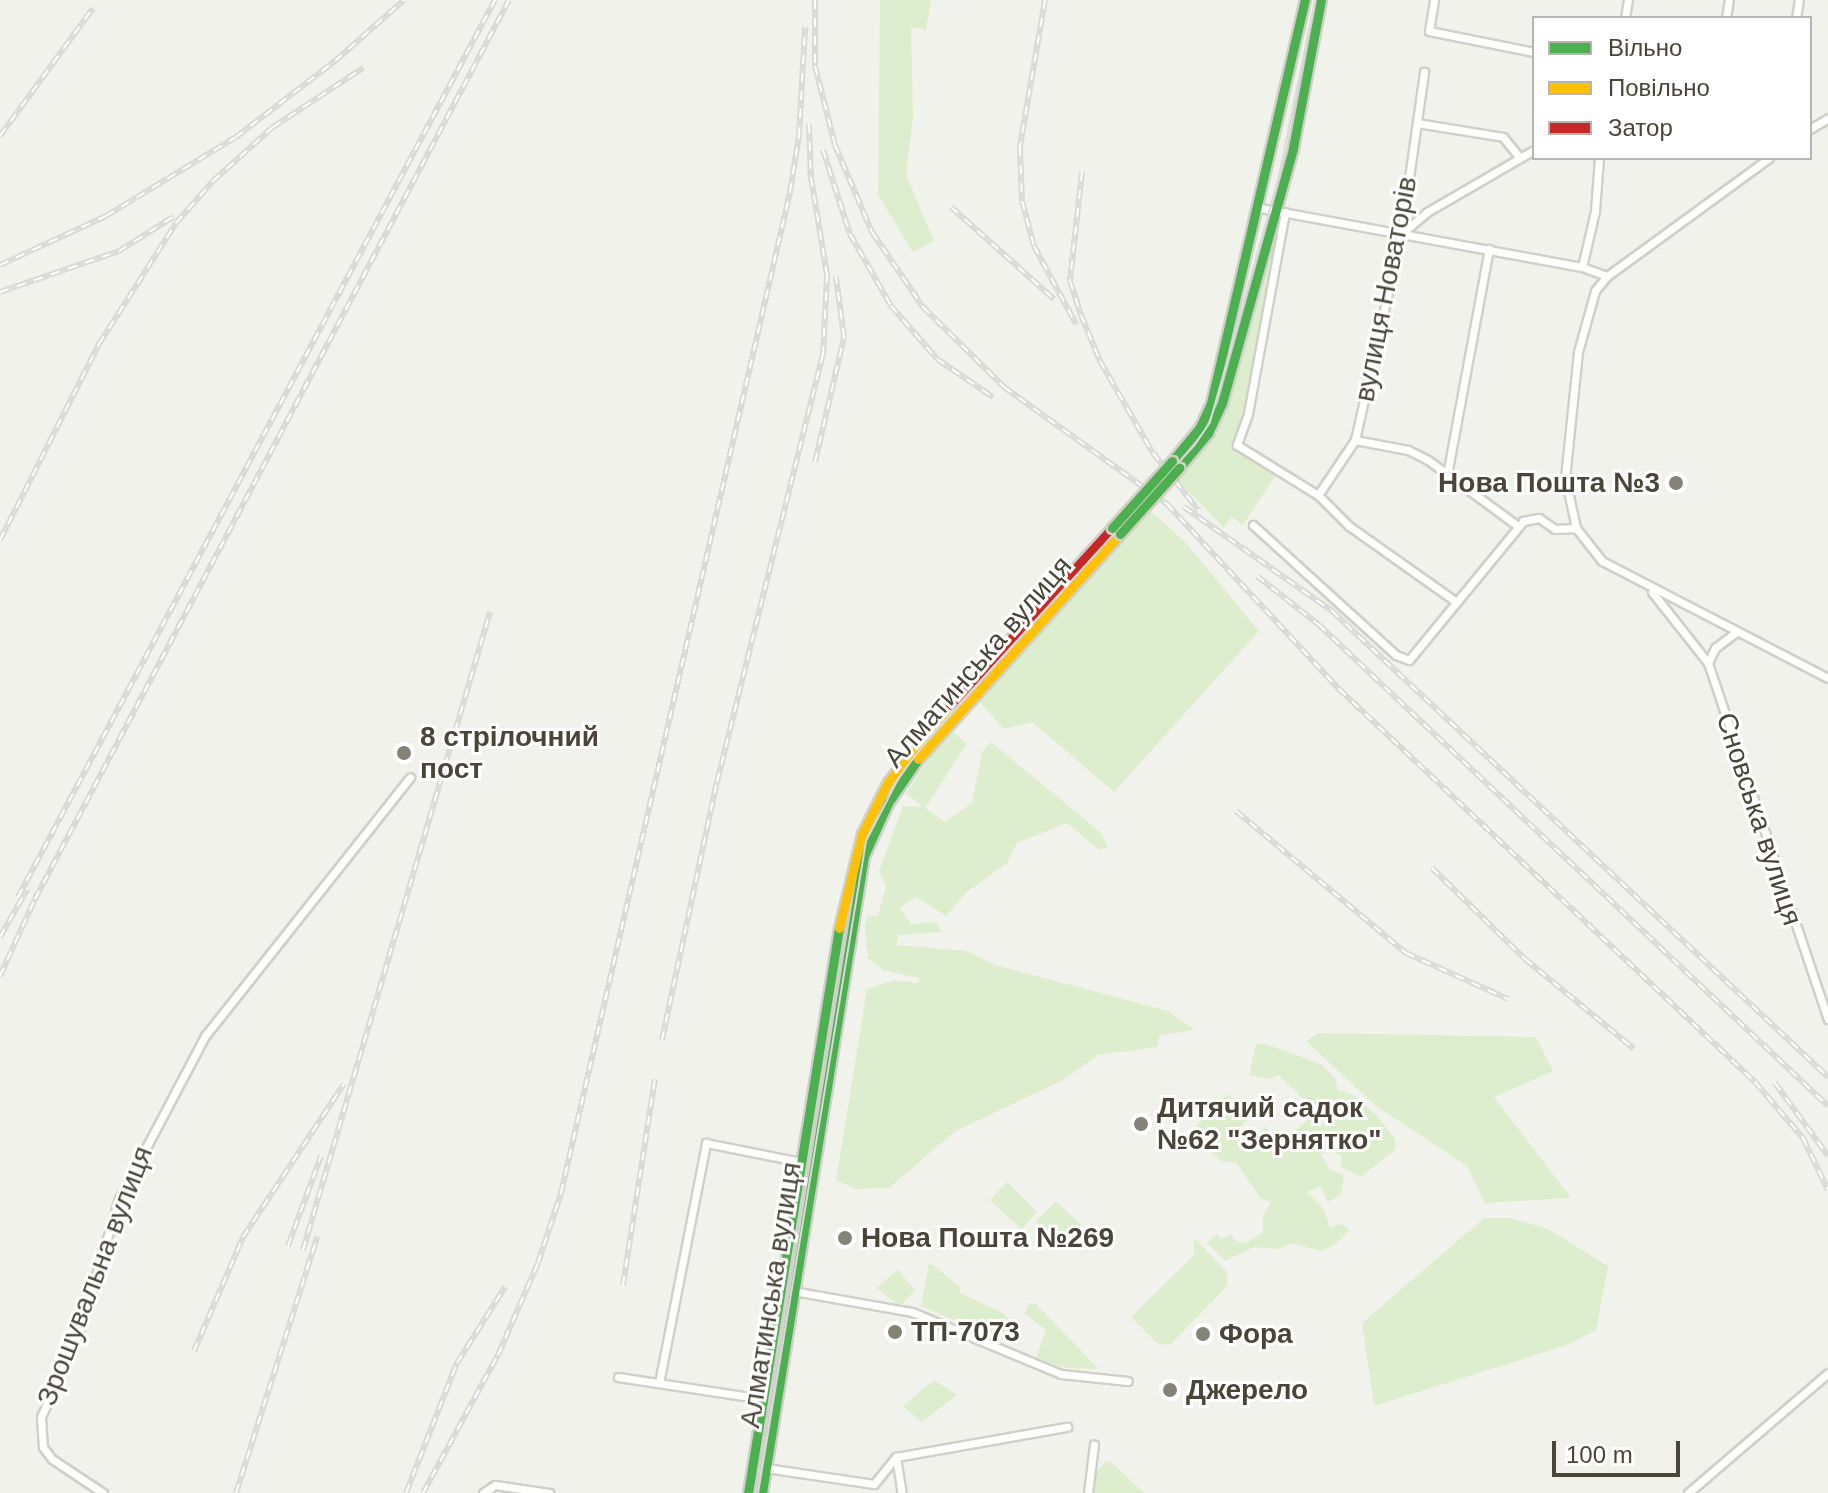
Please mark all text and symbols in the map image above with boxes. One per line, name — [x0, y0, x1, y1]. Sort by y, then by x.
legend — [1532, 16, 1812, 160]
text: Вільно — [1608, 34, 1682, 61]
text: Повільно — [1608, 74, 1710, 101]
text: Затор — [1608, 114, 1673, 141]
street label: вулиця Новаторів — [1348, 174, 1424, 404]
place label: Нова Пошта №3 — [1438, 466, 1660, 500]
marker: Нова Пошта №3 — [1667, 474, 1685, 492]
street label: Алматинська вулиця — [877, 550, 1079, 774]
street label: Сновська вулиця — [1709, 709, 1809, 929]
place label: 8 стрілочний пост — [420, 720, 599, 786]
marker: 8 стрілочний пост — [395, 744, 413, 762]
place label: Дитячий садок №62 "Зернятко" — [1157, 1091, 1382, 1157]
marker: Дитячий садок №62 "Зернятко" — [1132, 1115, 1150, 1133]
street label: Зрошувальна вулиця — [30, 1142, 160, 1410]
street label: Алматинська вулиця — [733, 1160, 809, 1430]
place label: Нова Пошта №269 — [861, 1221, 1114, 1255]
marker: Нова Пошта №269 — [836, 1229, 854, 1247]
place label: ТП-7073 — [911, 1315, 1020, 1349]
place label: Фора — [1219, 1317, 1293, 1351]
marker: ТП-7073 — [886, 1323, 904, 1341]
marker: Фора — [1194, 1325, 1212, 1343]
place label: Джерело — [1186, 1373, 1308, 1407]
marker: Джерело — [1161, 1381, 1179, 1399]
scale bar — [1556, 1425, 1684, 1475]
text: 100 m — [1566, 1441, 1633, 1468]

